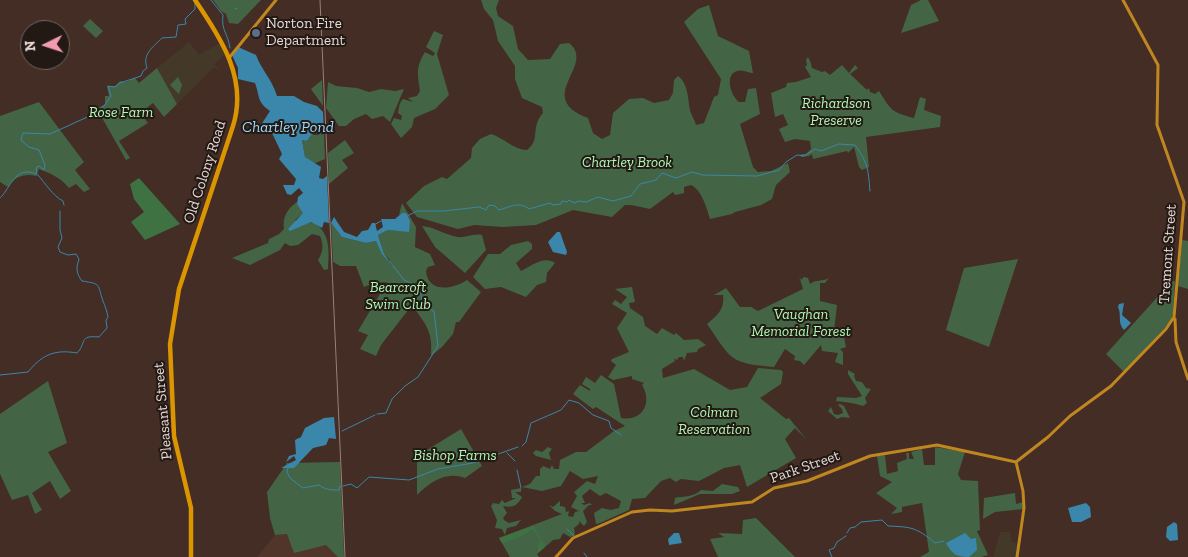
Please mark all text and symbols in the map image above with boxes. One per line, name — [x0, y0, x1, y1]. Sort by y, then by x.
place label: Norton Fire Department — [266, 15, 345, 50]
north arrow — [20, 20, 70, 70]
marker: Norton Fire Department — [250, 27, 262, 39]
text: N — [22, 40, 39, 52]
park label: Richardson Preserve — [802, 95, 870, 130]
park label: Rose Farm — [89, 104, 153, 122]
water label: Chartley Pond — [242, 117, 334, 137]
street label: Old Colony Road — [180, 118, 230, 226]
park label: Chartley Brook — [582, 154, 672, 172]
street label: Tremont Street — [1156, 203, 1180, 305]
park label: Bearcroft Swim Club — [365, 279, 431, 314]
park label: Vaughan Memorial Forest — [751, 306, 851, 341]
street label: Pleasant Street — [150, 362, 176, 460]
park label: Colman Reservation — [678, 404, 750, 439]
park label: Bishop Farms — [413, 447, 497, 465]
street label: Park Street — [768, 447, 842, 487]

